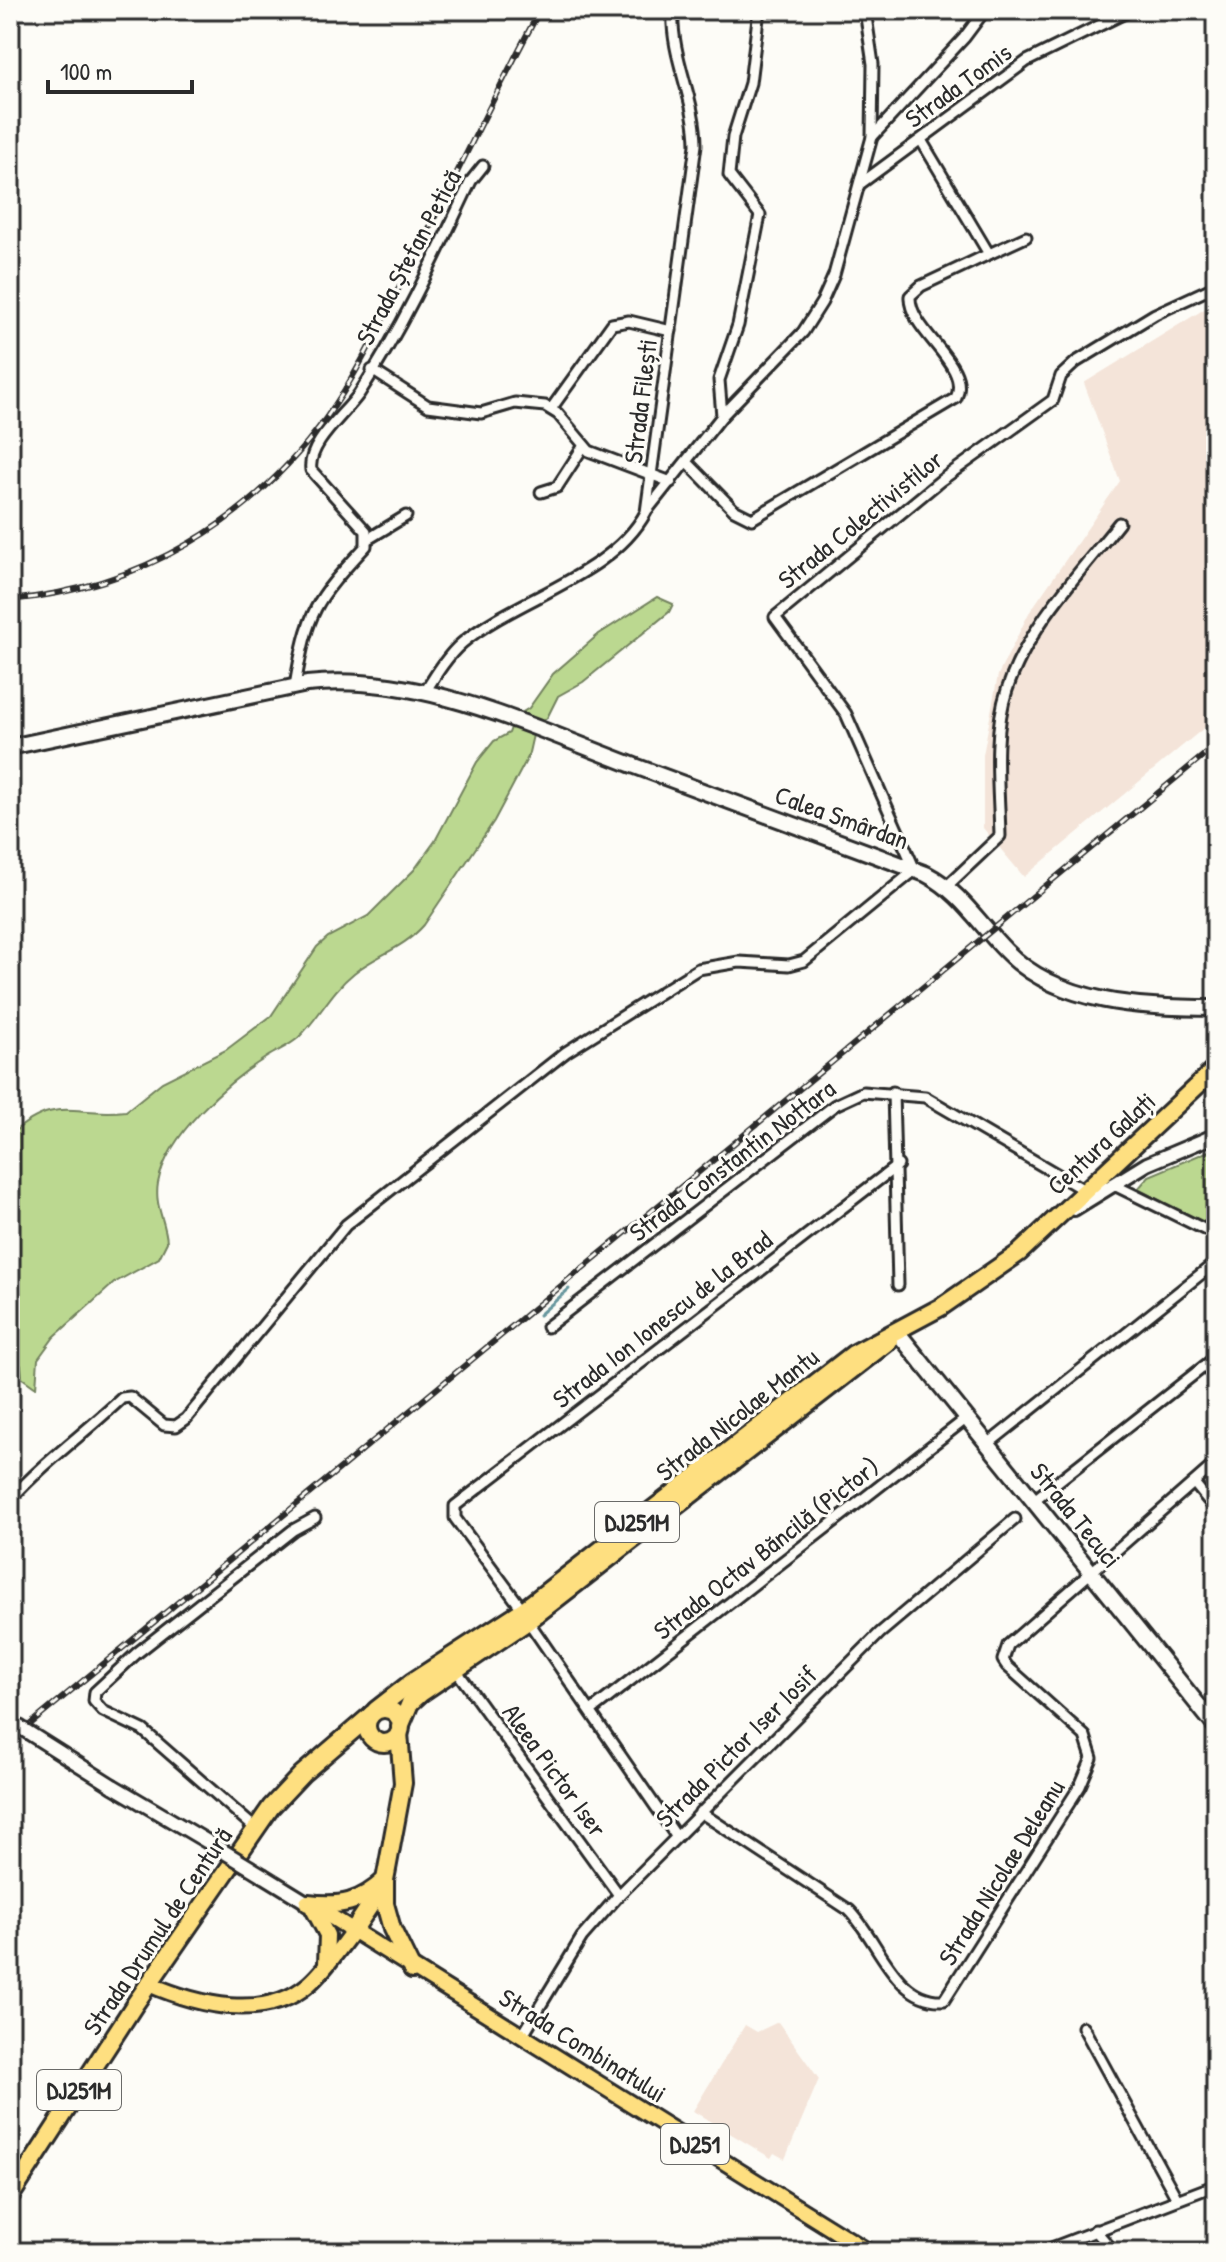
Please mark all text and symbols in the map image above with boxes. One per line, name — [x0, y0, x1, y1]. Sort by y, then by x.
street label: Strada Tomis — [898, 35, 1018, 135]
scale bar — [48, 44, 192, 94]
text: 100 m — [60, 55, 112, 87]
street label: Strada Ștefan Petică — [347, 163, 469, 351]
street label: Strada Filești — [615, 337, 665, 465]
street label: Strada Colectivistilor — [770, 442, 950, 596]
street label: Calea Smârdan — [770, 777, 914, 857]
street label: Strada Constantin Nottara — [622, 1071, 842, 1249]
street label: Centura Galați — [1039, 1084, 1163, 1202]
street label: Strada Ion Ionescu de la Brad — [545, 1222, 779, 1416]
street label: Strada Nicolae Mantu — [648, 1339, 826, 1489]
street label: Strada Octav Băncilă (Pictor) — [646, 1449, 886, 1647]
street label: Strada Tecuci — [1023, 1455, 1129, 1575]
road number: DJ251M — [595, 1502, 679, 1542]
street label: Strada Pictor Iser Iosif — [647, 1657, 825, 1835]
street label: Aleea Pictor Iser — [495, 1696, 615, 1844]
street label: Strada Nicolae Deleanu — [930, 1772, 1072, 1972]
street label: Strada Drumul de Centură — [74, 1820, 240, 2042]
street label: Strada Combinatului — [493, 1980, 673, 2110]
road number: DJ251M — [37, 2070, 121, 2110]
road number: DJ251 — [661, 2124, 729, 2164]

